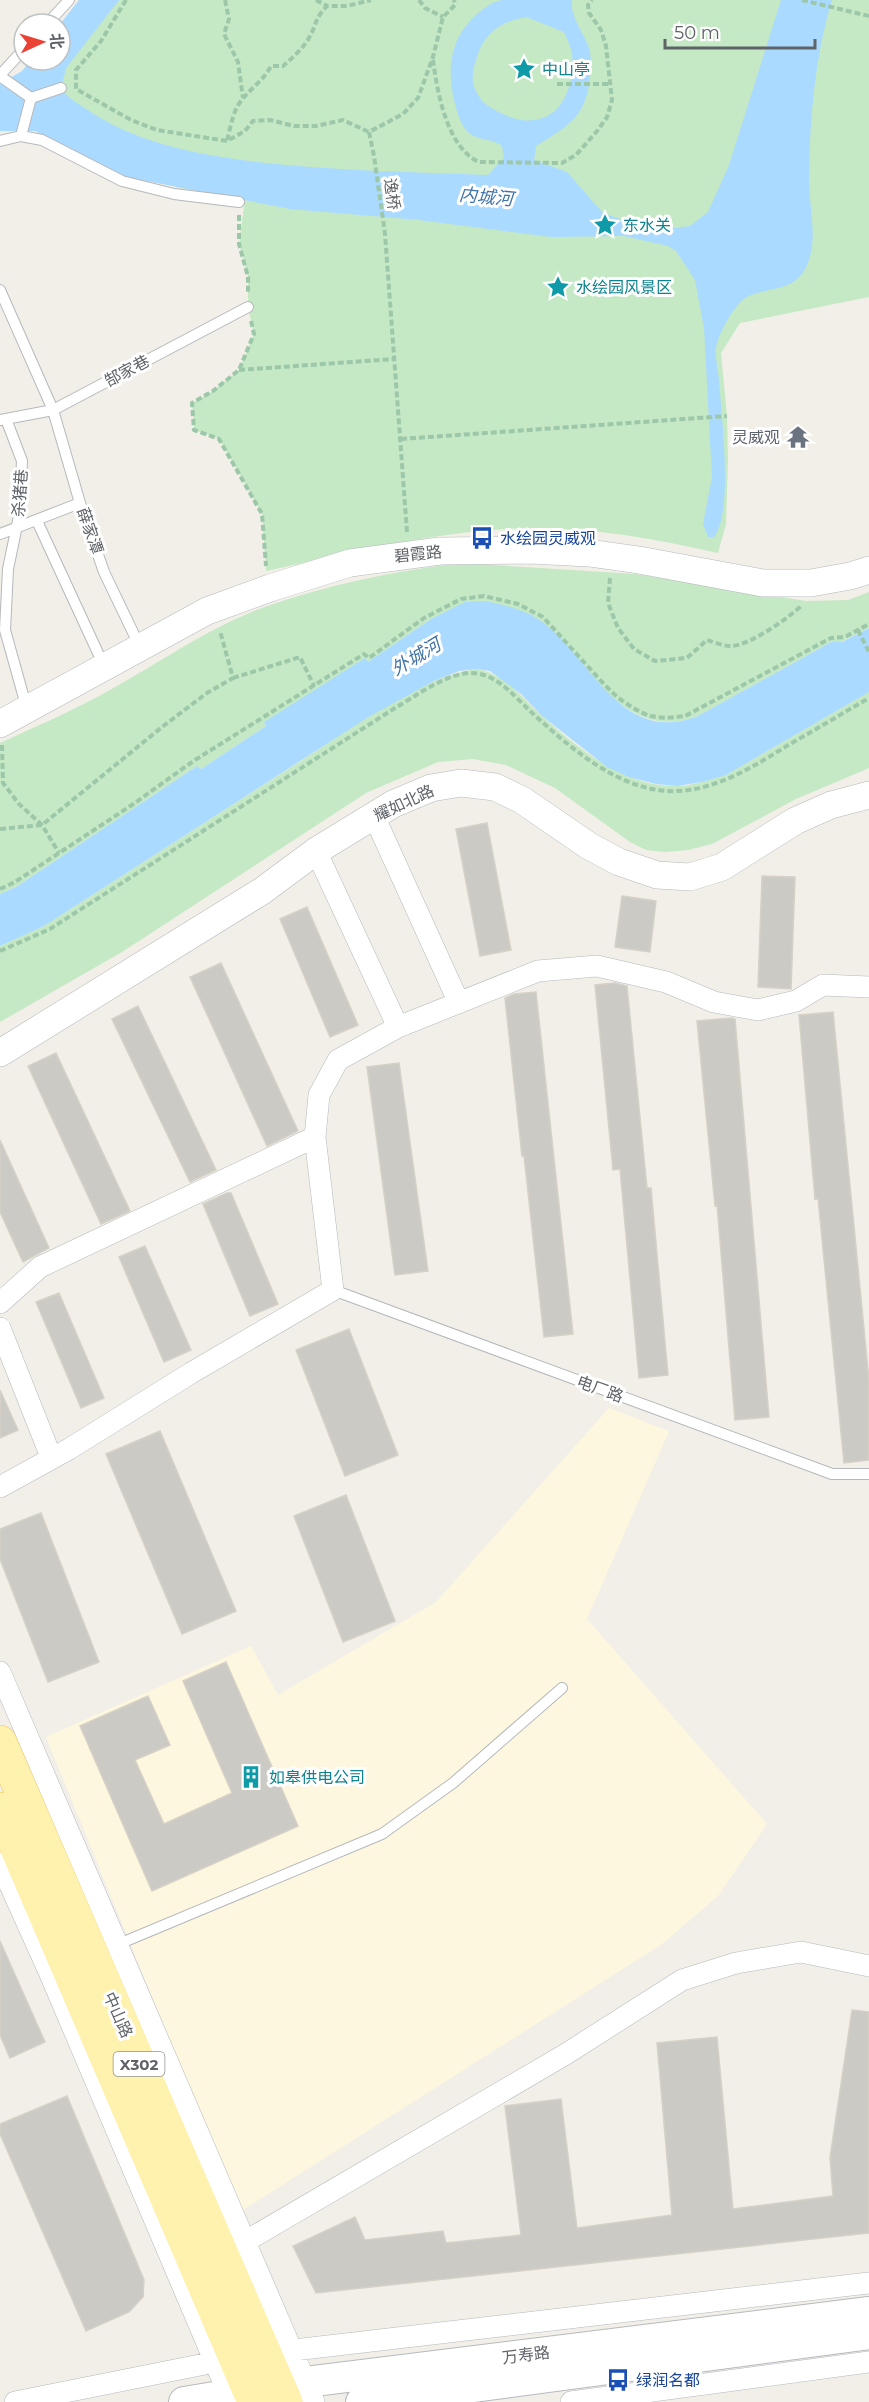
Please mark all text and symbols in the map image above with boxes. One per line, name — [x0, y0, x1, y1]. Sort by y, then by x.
north arrow — [12, 12, 72, 72]
scale bar — [665, 12, 815, 50]
text: 50 m — [674, 22, 720, 44]
text: 北 — [46, 32, 67, 50]
place icon: 中山亭 — [511, 56, 537, 82]
place label: 中山亭 — [542, 60, 590, 79]
street label: 逸桥 — [380, 177, 404, 211]
water label: 内城河 — [458, 184, 517, 211]
place icon: 东水关 — [592, 212, 618, 238]
place label: 东水关 — [623, 216, 671, 235]
place icon: 水绘园风景区 — [545, 274, 571, 300]
place label: 水绘园风景区 — [576, 278, 672, 297]
street label: 郜家巷 — [101, 351, 153, 391]
temple icon: 灵威观 — [785, 424, 811, 450]
place label: 灵威观 — [732, 428, 780, 447]
street label: 杀猪巷 — [9, 468, 31, 518]
street label: 薛家潭 — [73, 505, 107, 557]
bus stop icon: 水绘园灵威观 — [469, 525, 495, 551]
place label: 水绘园灵威观 — [500, 529, 596, 548]
street label: 碧霞路 — [393, 542, 443, 566]
water label: 外城河 — [387, 632, 447, 680]
street label: 耀如北路 — [371, 781, 437, 825]
street label: 电厂路 — [574, 1372, 626, 1406]
building icon: 如皋供电公司 — [238, 1764, 264, 1790]
place label: 如皋供电公司 — [269, 1768, 365, 1787]
street label: 中山路 — [100, 1989, 136, 2041]
road number: X302 — [114, 2052, 164, 2076]
street label: 万寿路 — [501, 2343, 551, 2367]
bus stop icon: 绿润名都 — [605, 2367, 631, 2393]
place label: 绿润名都 — [636, 2371, 700, 2390]

